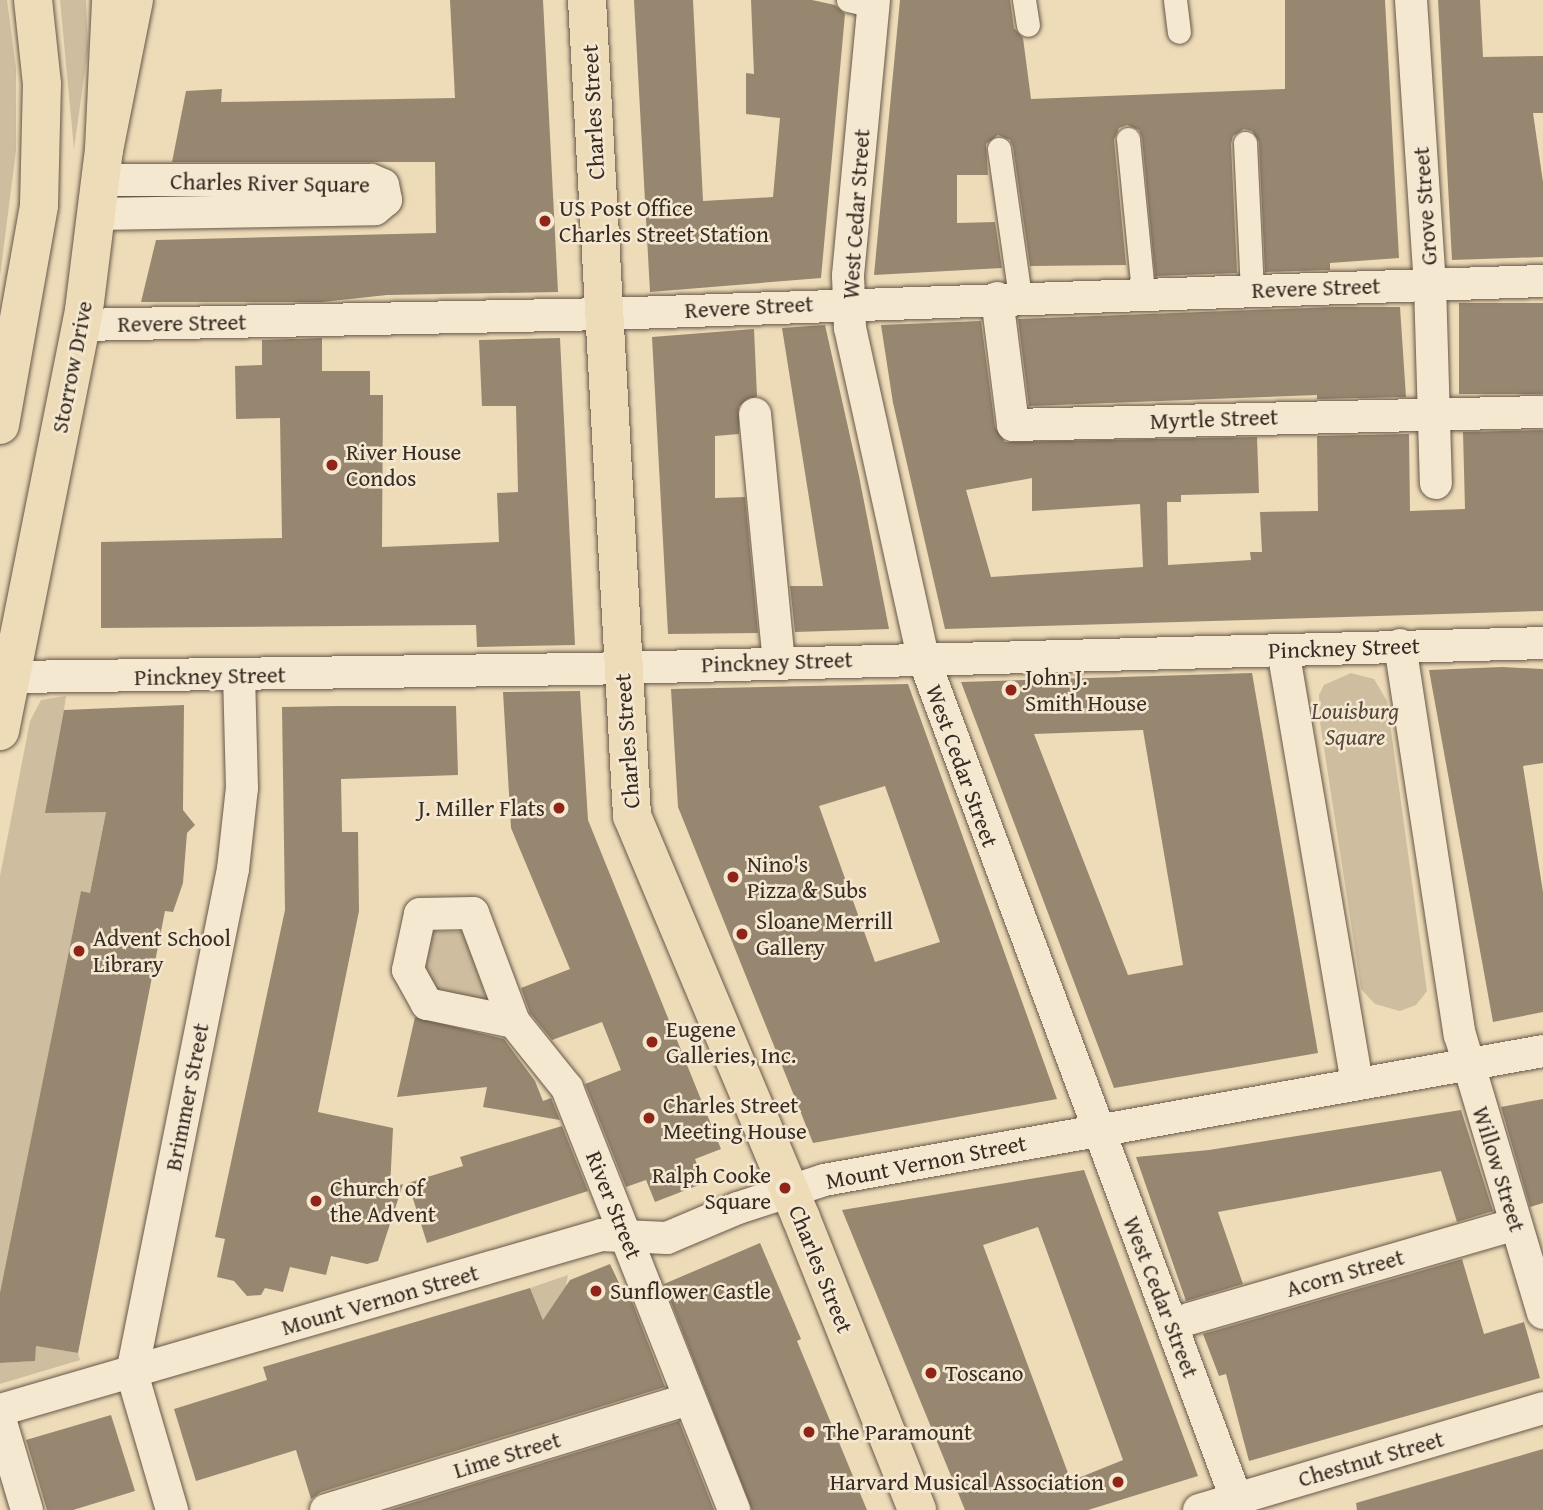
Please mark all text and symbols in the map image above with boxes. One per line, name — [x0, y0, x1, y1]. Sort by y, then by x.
street label: Charles Street — [576, 44, 610, 180]
street label: West Cedar Street — [836, 128, 876, 300]
street label: Grove Street — [1407, 146, 1443, 266]
street label: Charles River Square — [170, 167, 370, 199]
place label: US Post Office Charles Street Station — [559, 194, 769, 248]
marker: US Post Office Charles Street Station — [537, 213, 553, 229]
street label: Revere Street — [1251, 272, 1381, 304]
street label: Revere Street — [684, 290, 814, 324]
street label: Storrow Drive — [46, 299, 98, 435]
street label: Revere Street — [117, 308, 247, 338]
street label: Myrtle Street — [1149, 403, 1279, 435]
place label: River House Condos — [346, 438, 461, 492]
marker: River House Condos — [324, 457, 340, 473]
street label: Pinckney Street — [1268, 632, 1420, 664]
street label: Pinckney Street — [701, 646, 853, 678]
street label: Pinckney Street — [134, 661, 286, 691]
place label: John J. Smith House — [1025, 663, 1147, 717]
street label: Charles Street — [609, 673, 645, 809]
street label: West Cedar Street — [920, 681, 1004, 851]
marker: John J. Smith House — [1003, 682, 1019, 698]
park label: Louisburg Square — [1311, 697, 1399, 751]
place label: J. Miller Flats — [418, 794, 545, 822]
marker: J. Miller Flats — [551, 800, 567, 816]
place label: Nino's Pizza & Subs — [747, 850, 867, 904]
marker: Nino's Pizza & Subs — [725, 869, 741, 885]
place label: Sloane Merrill Gallery — [756, 907, 893, 961]
place label: Advent School Library — [93, 924, 231, 978]
marker: Sloane Merrill Gallery — [734, 926, 750, 942]
marker: Advent School Library — [71, 943, 87, 959]
place label: Eugene Galleries, Inc. — [666, 1015, 796, 1069]
street label: Brimmer Street — [159, 1021, 215, 1173]
marker: Eugene Galleries, Inc. — [644, 1034, 660, 1050]
place label: Charles Street Meeting House — [663, 1091, 807, 1145]
street label: Willow Street — [1467, 1103, 1531, 1235]
marker: Charles Street Meeting House — [641, 1110, 657, 1126]
street label: Mount Vernon Street — [823, 1129, 1029, 1195]
street label: River Street — [580, 1147, 648, 1263]
place label: Ralph Cooke Square — [652, 1161, 771, 1215]
place label: Church of the Advent — [330, 1174, 436, 1228]
marker: Ralph Cooke Square — [777, 1180, 793, 1196]
marker: Church of the Advent — [308, 1193, 324, 1209]
street label: Charles Street — [783, 1201, 859, 1337]
street label: West Cedar Street — [1117, 1212, 1205, 1382]
street label: Acorn Street — [1283, 1243, 1407, 1303]
street label: Mount Vernon Street — [278, 1259, 482, 1341]
place label: Sunflower Castle — [610, 1277, 771, 1305]
marker: Sunflower Castle — [588, 1283, 604, 1299]
place label: Toscano — [945, 1359, 1024, 1387]
marker: Toscano — [923, 1365, 939, 1381]
place label: The Paramount — [823, 1418, 972, 1446]
marker: The Paramount — [801, 1424, 817, 1440]
street label: Chestnut Street — [1295, 1425, 1447, 1493]
street label: Lime Street — [450, 1426, 564, 1484]
place label: Harvard Musical Association — [830, 1468, 1104, 1496]
marker: Harvard Musical Association — [1110, 1474, 1126, 1490]

